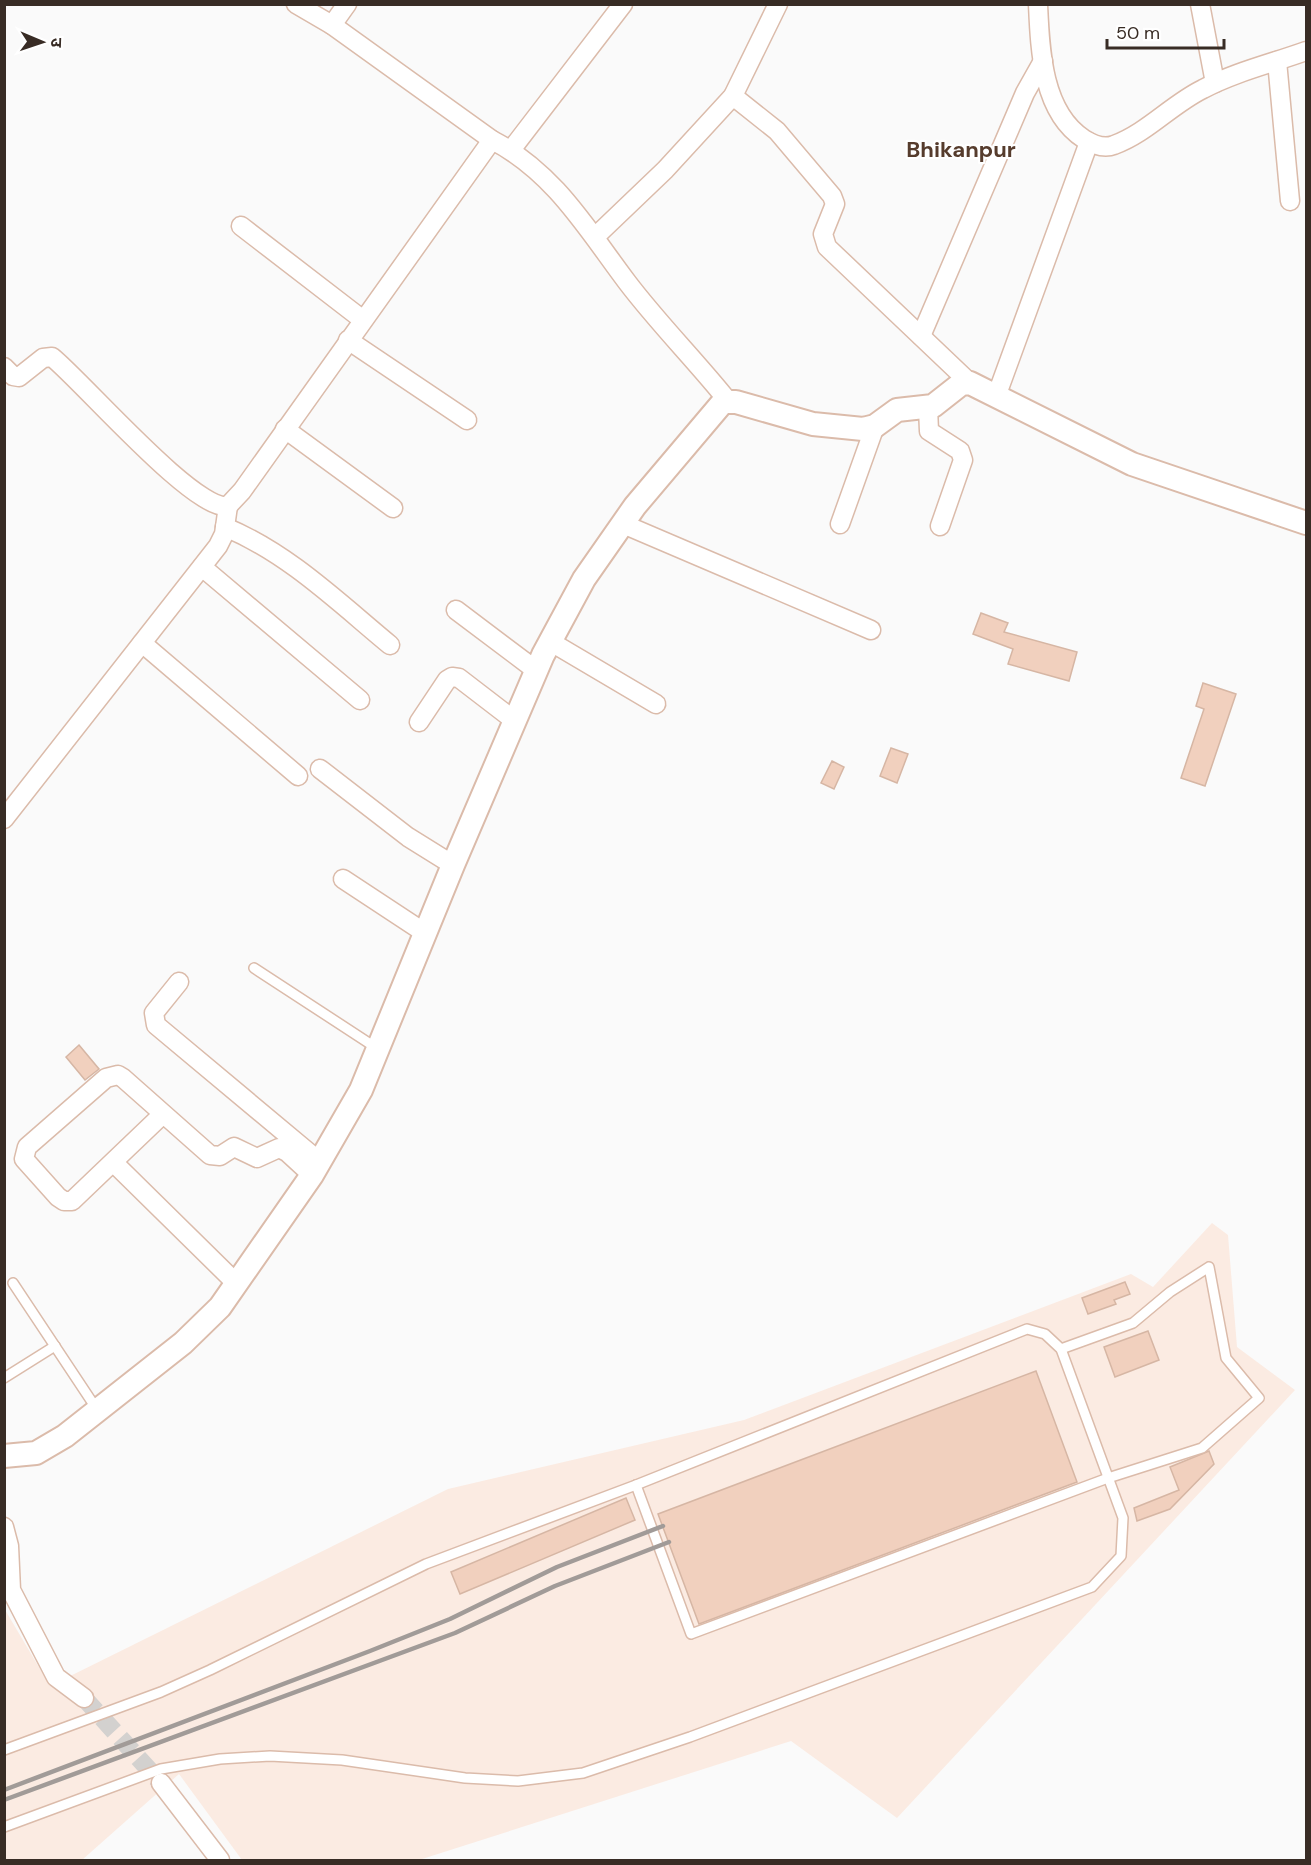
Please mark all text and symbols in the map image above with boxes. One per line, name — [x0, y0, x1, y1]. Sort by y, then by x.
north arrow — [12, 12, 72, 72]
scale bar — [1107, 12, 1224, 50]
text: 50 m — [1116, 21, 1160, 45]
text: उ — [46, 37, 67, 48]
district label: Bhikanpur — [906, 135, 1016, 164]

